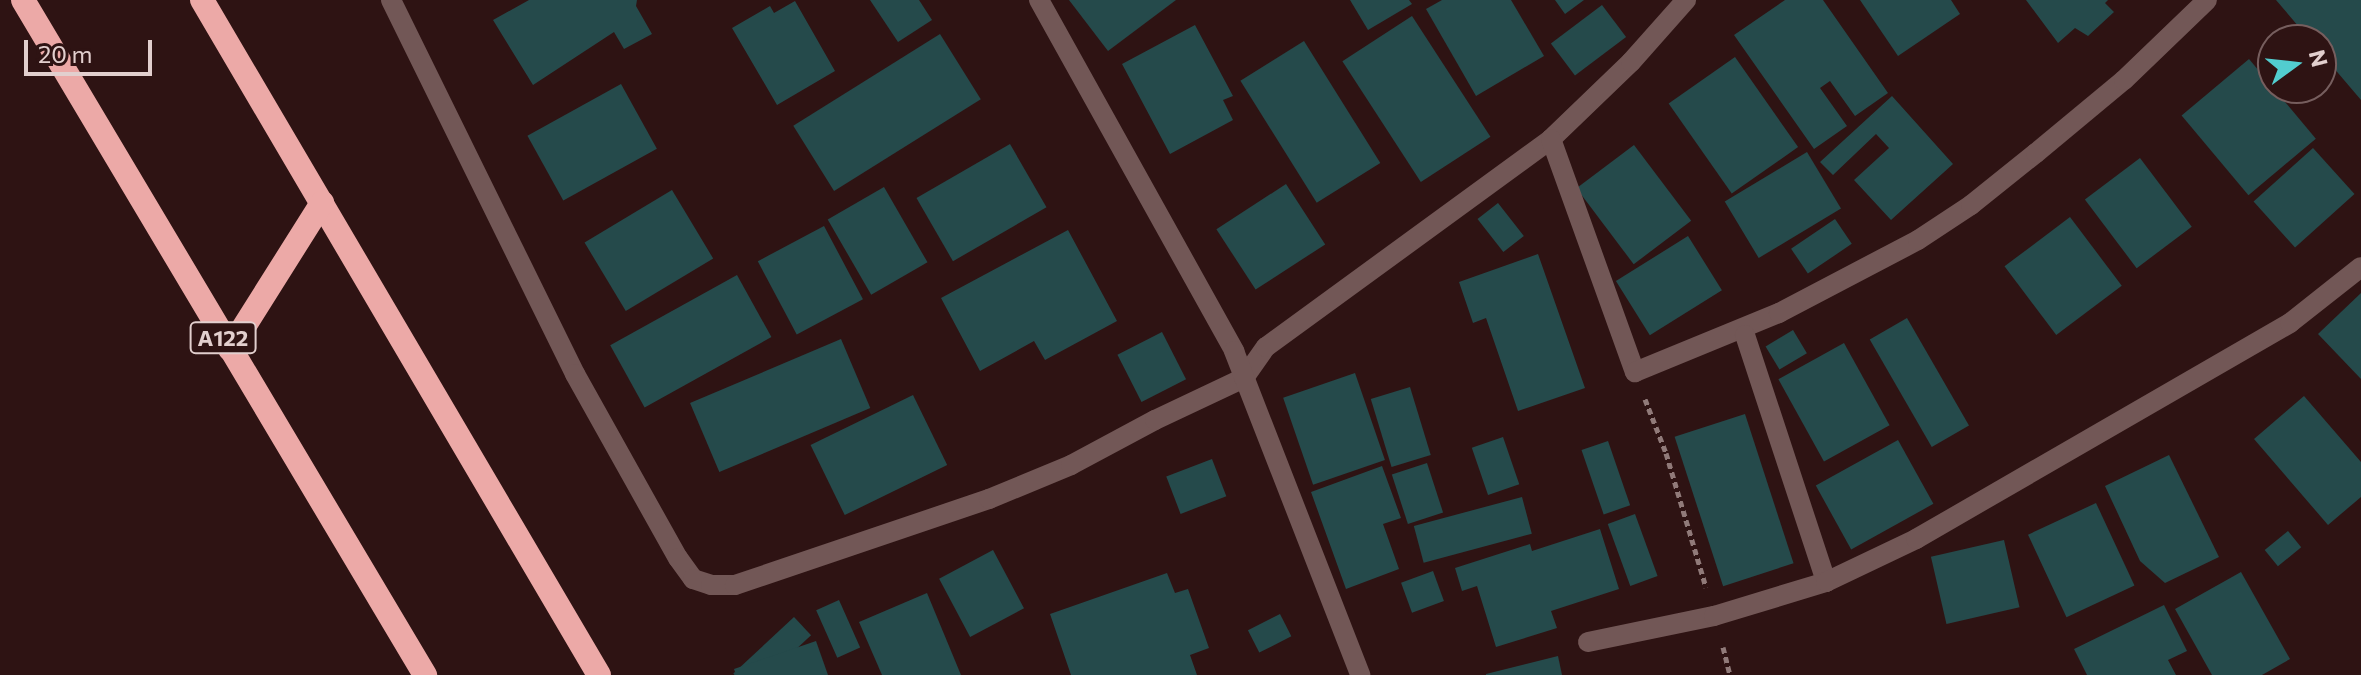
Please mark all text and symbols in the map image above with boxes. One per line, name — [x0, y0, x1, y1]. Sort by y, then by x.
scale bar — [28, 24, 156, 74]
north arrow — [2257, 24, 2337, 104]
text: 20 m — [38, 39, 92, 68]
text: N — [2304, 47, 2334, 70]
road number: A122 — [189, 320, 257, 356]

